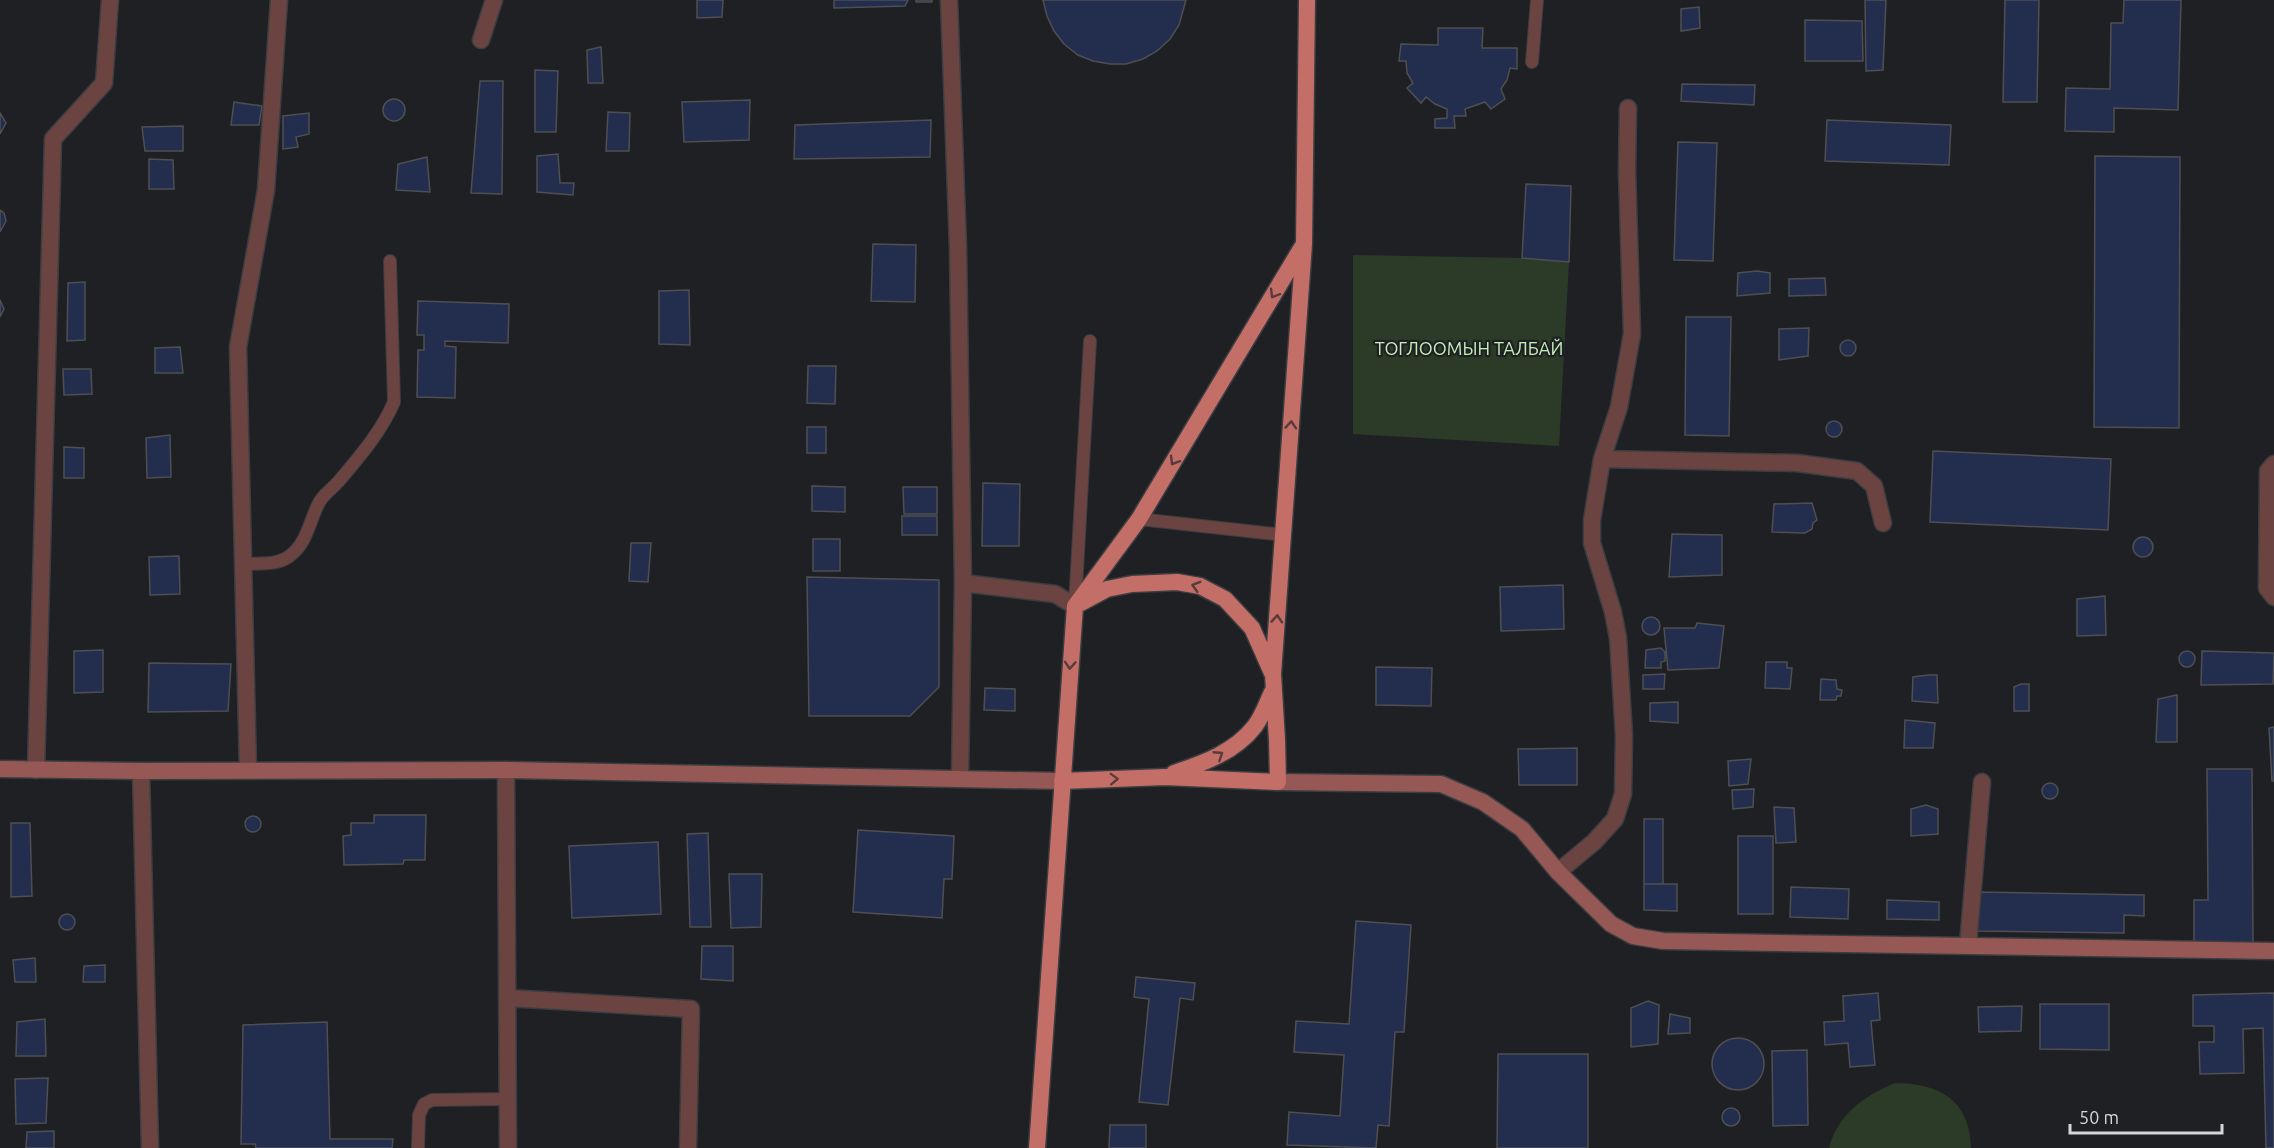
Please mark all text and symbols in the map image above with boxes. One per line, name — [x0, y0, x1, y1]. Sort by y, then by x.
one-way arrow — [1270, 288, 1281, 298]
park label: ТОГЛООМЫН ТАЛБАЙ — [1375, 338, 1563, 358]
one-way arrow — [1284, 420, 1297, 429]
one-way arrow — [1169, 455, 1181, 465]
one-way arrow — [1191, 581, 1202, 593]
one-way arrow — [1270, 614, 1283, 624]
one-way arrow — [1064, 660, 1077, 669]
one-way arrow — [1212, 751, 1223, 762]
one-way arrow — [1109, 773, 1118, 785]
scale bar — [2070, 1097, 2222, 1135]
text: 50 m — [2079, 1107, 2119, 1127]

